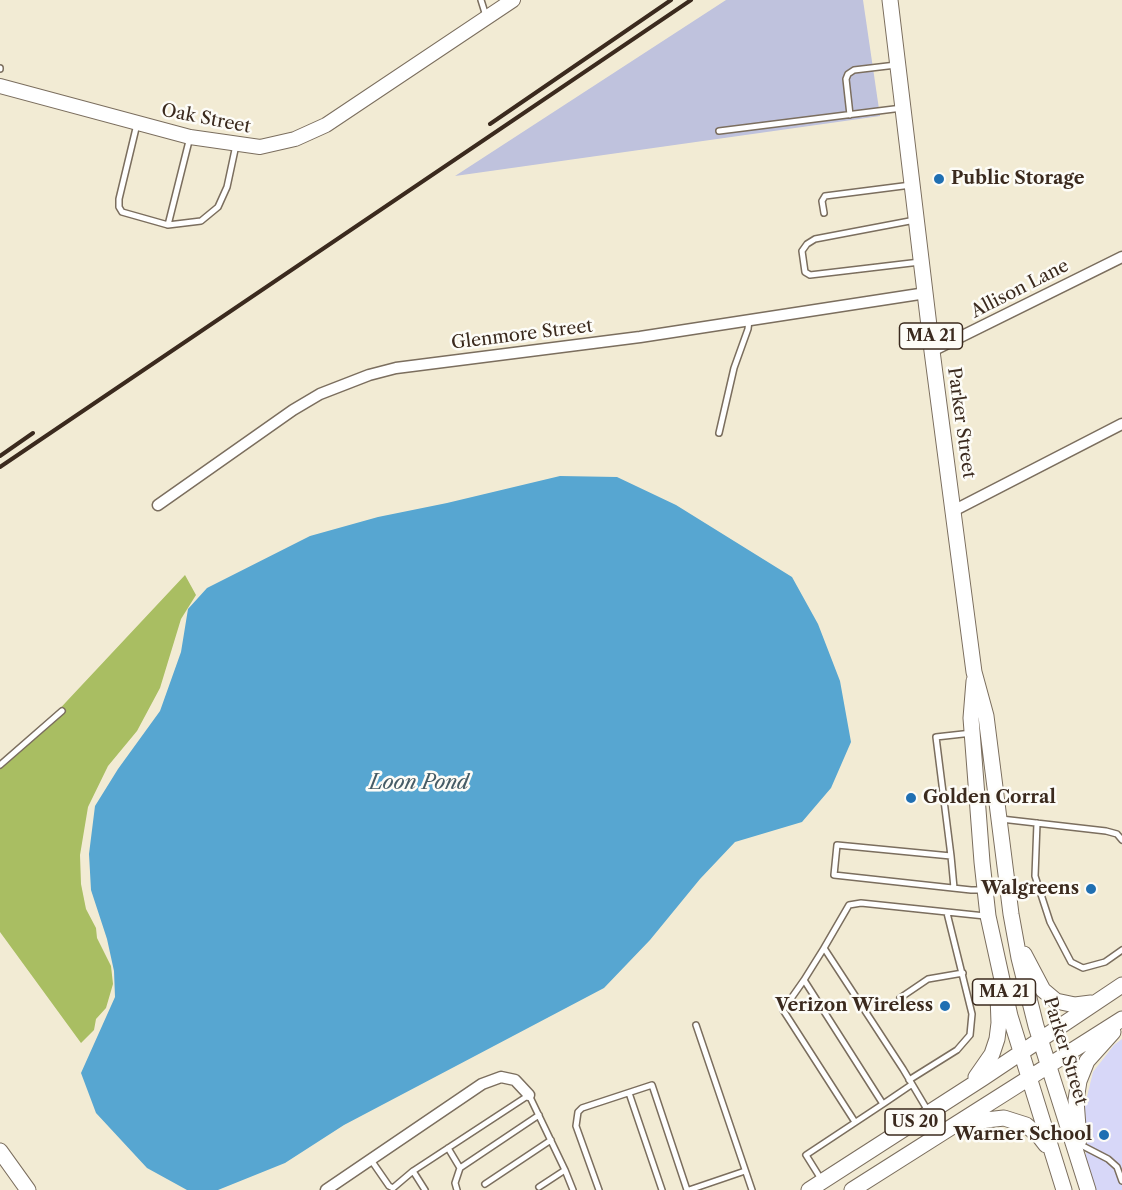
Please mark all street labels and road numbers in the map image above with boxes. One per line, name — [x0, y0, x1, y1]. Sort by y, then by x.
street label: Oak Street — [159, 100, 253, 138]
street label: Allison Lane — [967, 255, 1073, 323]
street label: Glenmore Street — [450, 316, 594, 354]
road number: MA 21 — [900, 323, 962, 349]
street label: Parker Street — [943, 366, 979, 480]
road number: MA 21 — [972, 979, 1036, 1005]
street label: Parker Street — [1038, 994, 1092, 1108]
road number: US 20 — [885, 1109, 945, 1135]

